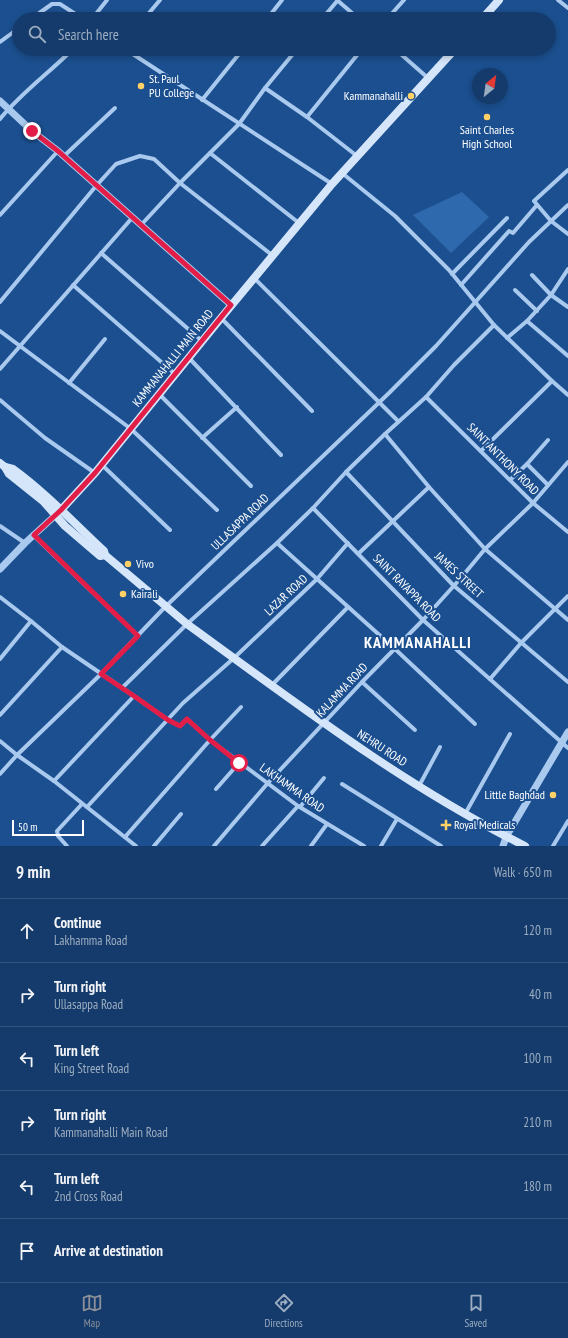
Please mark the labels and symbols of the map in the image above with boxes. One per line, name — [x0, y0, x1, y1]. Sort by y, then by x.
north arrow — [472, 68, 508, 104]
place label: St. Paul PU College — [149, 71, 194, 100]
marker: St. Paul PU College — [136, 81, 146, 91]
place label: Kammanahalli — [344, 88, 403, 103]
marker: Kammanahalli — [406, 91, 416, 101]
marker: Saint Charles High School — [482, 112, 492, 122]
route end — [23, 122, 41, 140]
place label: Saint Charles High School — [460, 122, 514, 151]
street label: KAMMANAHALLI MAIN ROAD — [129, 306, 216, 409]
street label: SAINT ANTHONY ROAD — [464, 419, 543, 498]
street label: ULLASAPPA ROAD — [208, 490, 272, 553]
street label: JAMES STREET — [431, 548, 487, 601]
street label: SAINT RAYAPPA ROAD — [370, 550, 445, 625]
place label: Vivo — [135, 556, 154, 571]
marker: Vivo — [123, 559, 133, 569]
street label: LAZAR ROAD — [261, 571, 310, 618]
place label: Kairali — [131, 586, 158, 601]
marker: Kairali — [118, 589, 128, 599]
district label: KAMMANAHALLI — [364, 632, 472, 652]
street label: KALAMMA ROAD — [313, 659, 371, 720]
street label: NEHRU ROAD — [355, 726, 410, 769]
route start — [230, 754, 248, 772]
street label: LAKHAMMA ROAD — [257, 760, 328, 815]
place label: Little Baghdad — [484, 787, 545, 802]
marker: Little Baghdad — [548, 790, 558, 800]
place label: Royal Medicals — [454, 817, 515, 832]
scale bar — [12, 818, 84, 837]
marker: Royal Medicals — [441, 820, 451, 830]

